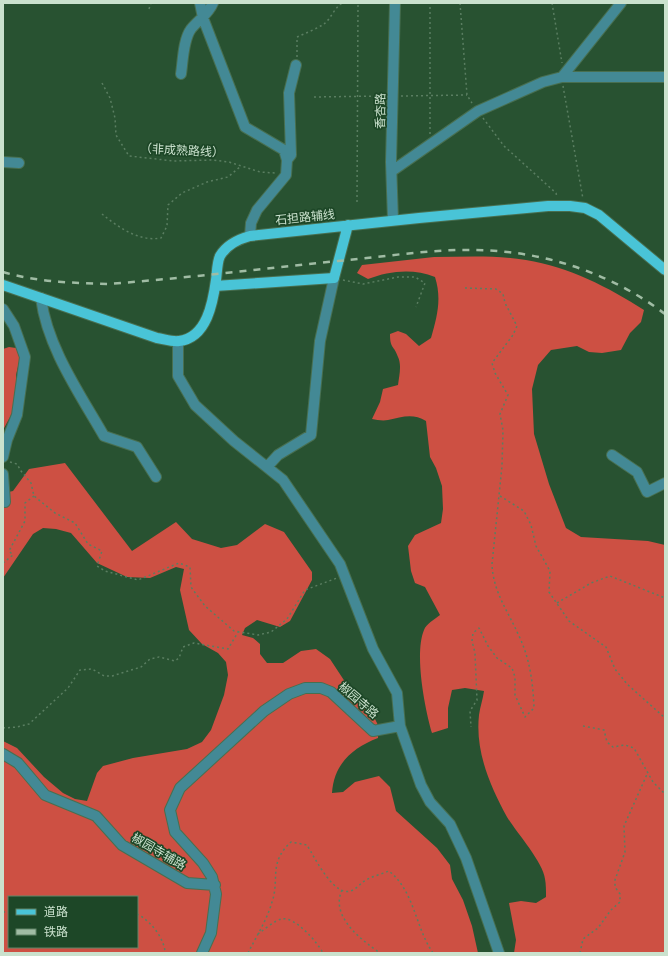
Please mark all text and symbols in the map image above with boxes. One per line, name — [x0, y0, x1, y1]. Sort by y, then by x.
street label: 香杏路 — [372, 93, 388, 129]
street label: （非成熟路线） — [140, 140, 224, 160]
street label: 石担路辅线 — [274, 206, 336, 228]
street label: 椒园寺路 — [336, 679, 382, 721]
street label: 椒园寺辅路 — [129, 830, 189, 872]
legend — [8, 896, 138, 948]
text: 道路 — [44, 904, 68, 919]
text: 铁路 — [44, 924, 68, 939]

